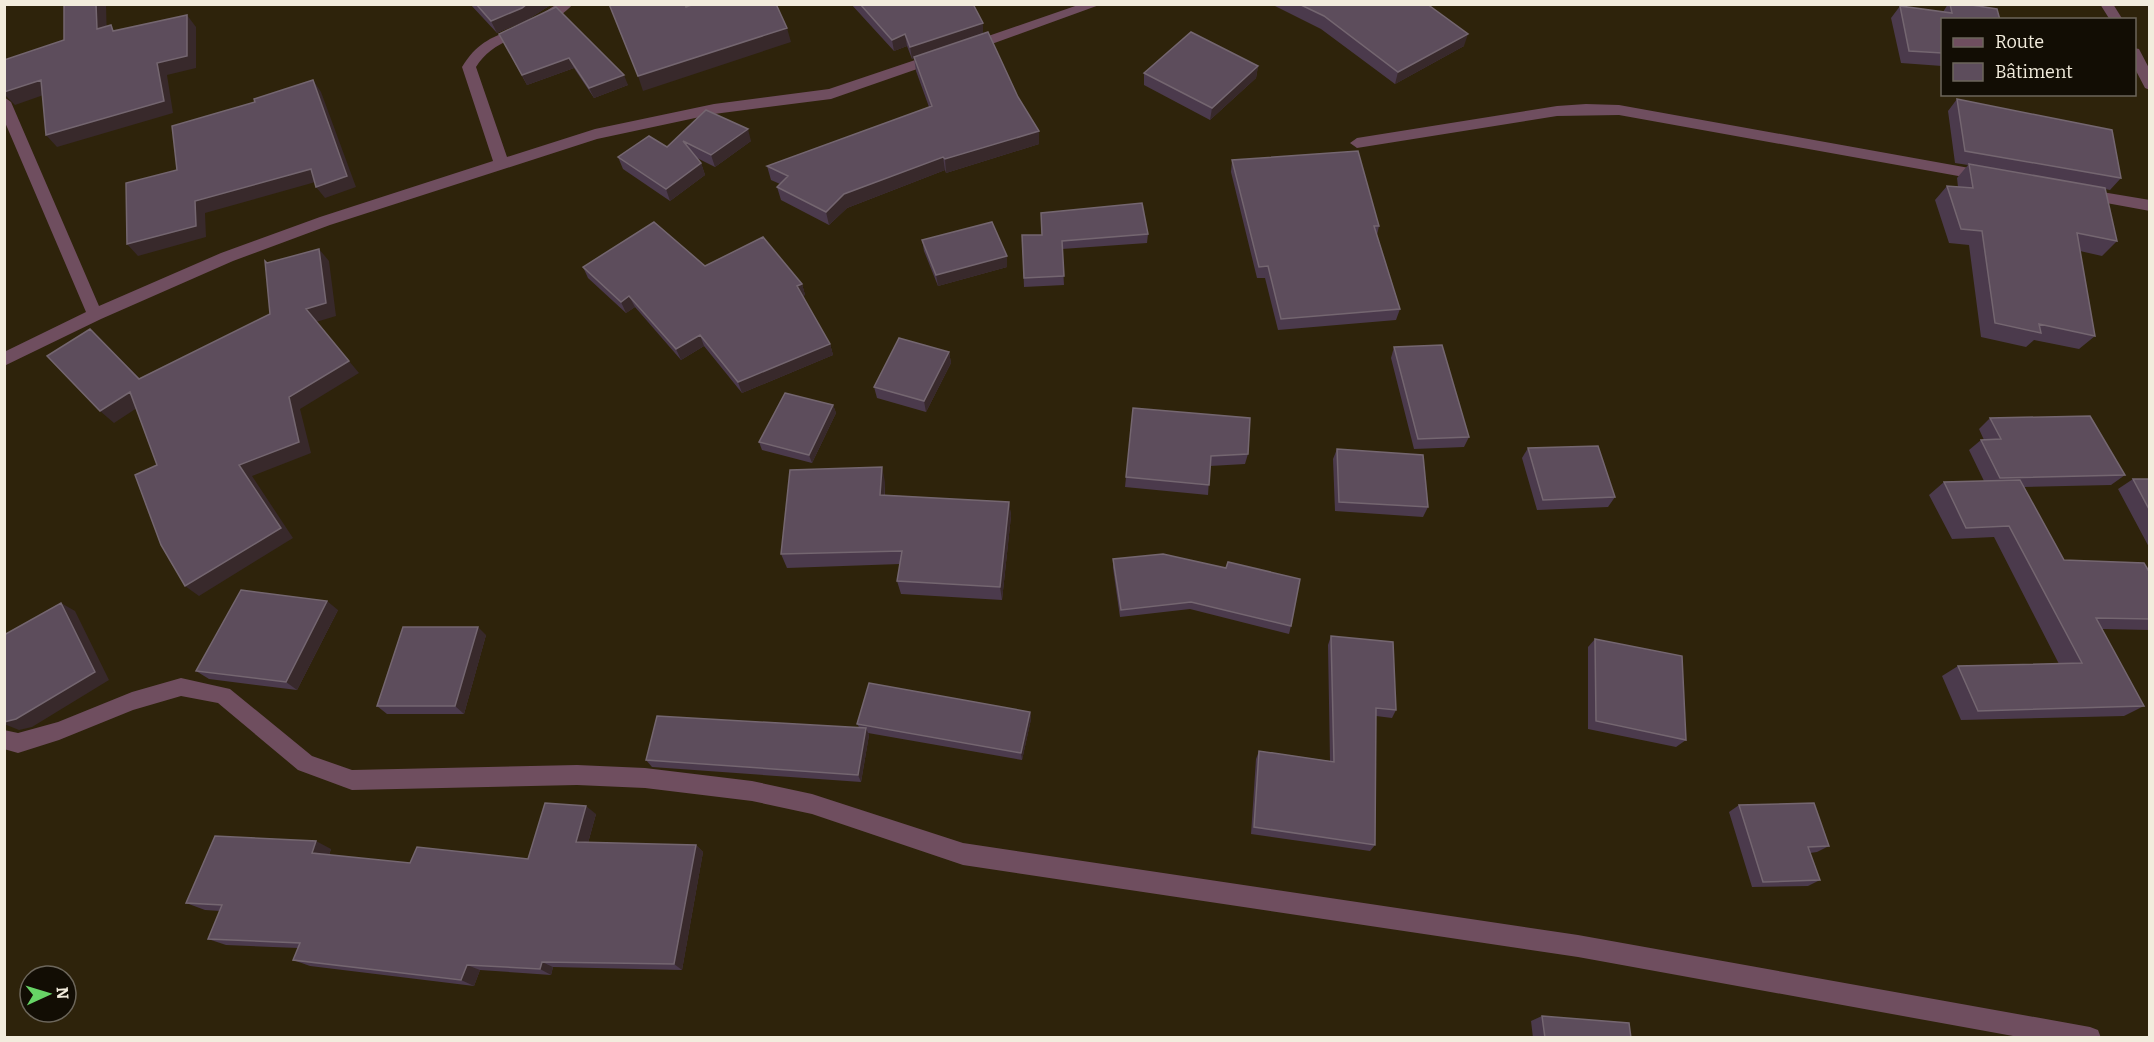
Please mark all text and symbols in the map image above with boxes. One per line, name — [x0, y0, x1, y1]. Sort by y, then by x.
legend — [1941, 18, 2136, 96]
text: Route — [1995, 31, 2044, 53]
text: Bâtiment — [1995, 61, 2073, 83]
north arrow — [18, 964, 78, 1024]
text: N — [53, 986, 72, 1000]

